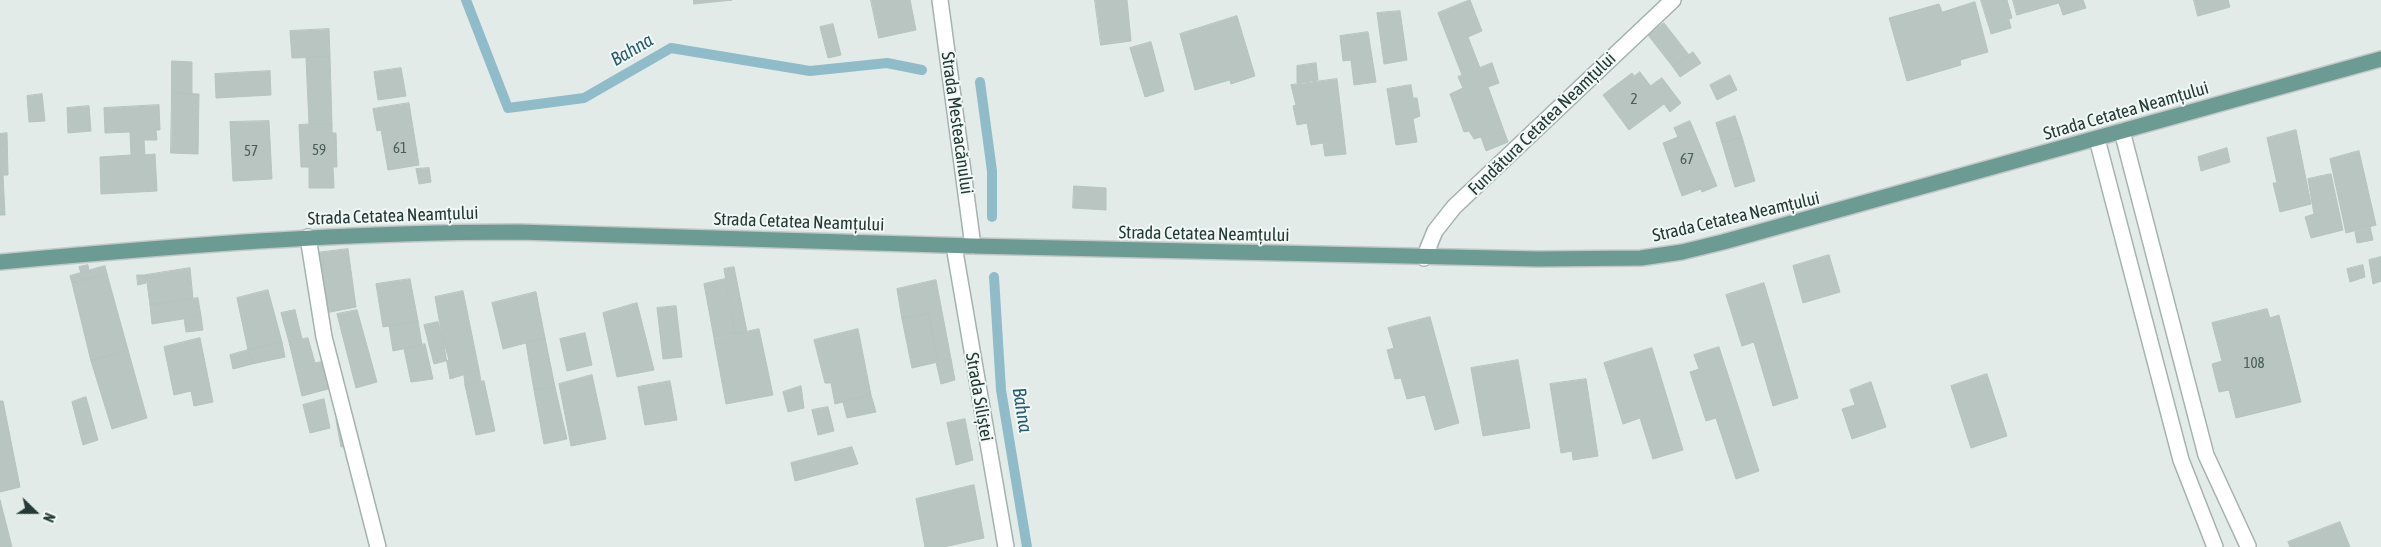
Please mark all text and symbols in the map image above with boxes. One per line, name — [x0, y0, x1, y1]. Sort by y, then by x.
water label: Bahna — [607, 29, 657, 71]
street label: Fundătura Cetatea Neamțului — [1464, 48, 1620, 200]
street label: Strada Mesteacănului — [936, 50, 978, 196]
street label: Strada Cetatea Neamțului — [2041, 77, 2211, 145]
house number: 2 — [1630, 90, 1638, 108]
house number: 61 — [393, 139, 407, 157]
house number: 59 — [312, 141, 326, 159]
house number: 57 — [244, 142, 258, 160]
house number: 67 — [1680, 150, 1694, 168]
street label: Strada Cetatea Neamțului — [1650, 187, 1822, 247]
street label: Strada Cetatea Neamțului — [307, 202, 479, 230]
street label: Strada Cetatea Neamțului — [713, 208, 885, 236]
street label: Strada Cetatea Neamțului — [1118, 222, 1290, 246]
street label: Strada Siliștei — [961, 351, 997, 443]
house number: 108 — [2243, 354, 2265, 372]
water label: Bahna — [1007, 386, 1037, 434]
north arrow — [10, 487, 60, 537]
text: N — [40, 511, 58, 524]

